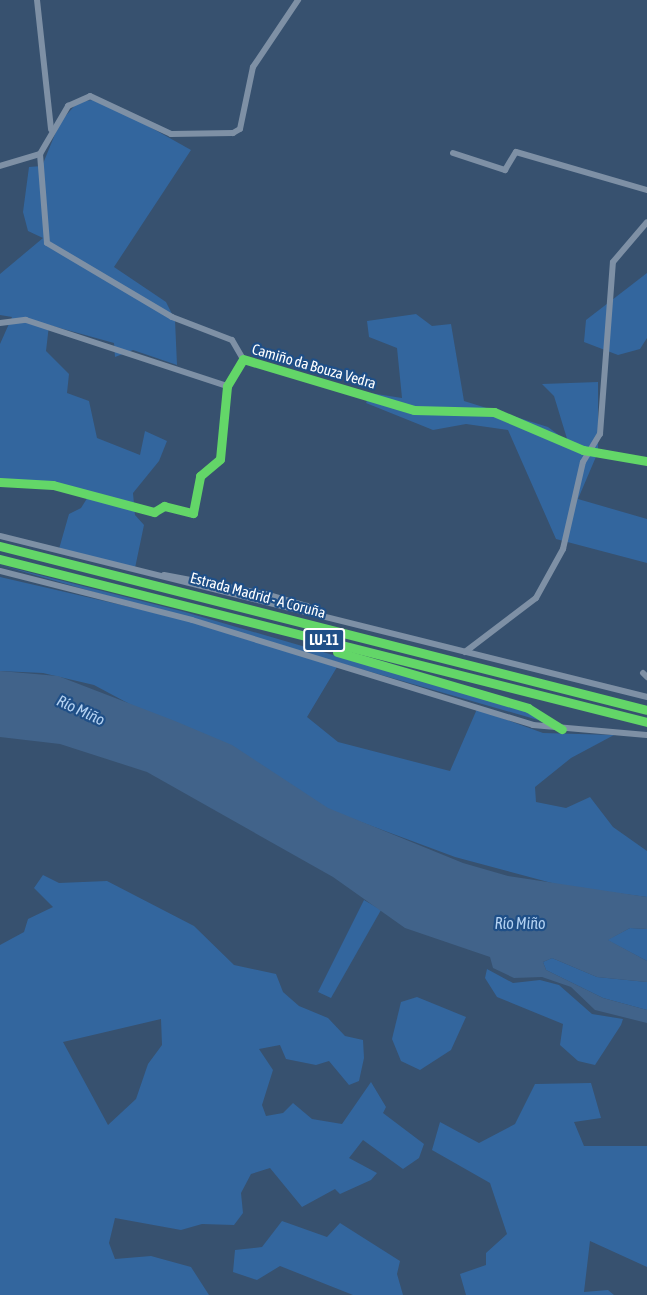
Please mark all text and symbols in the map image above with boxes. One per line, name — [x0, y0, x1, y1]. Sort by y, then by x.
street label: Camiño da Bouza Vedra — [250, 340, 378, 392]
street label: Estrada Madrid - A Coruña — [188, 568, 328, 622]
road number: LU-11 — [303, 629, 345, 651]
water label: Río Miño — [54, 691, 108, 729]
water label: Río Miño — [494, 913, 546, 933]

